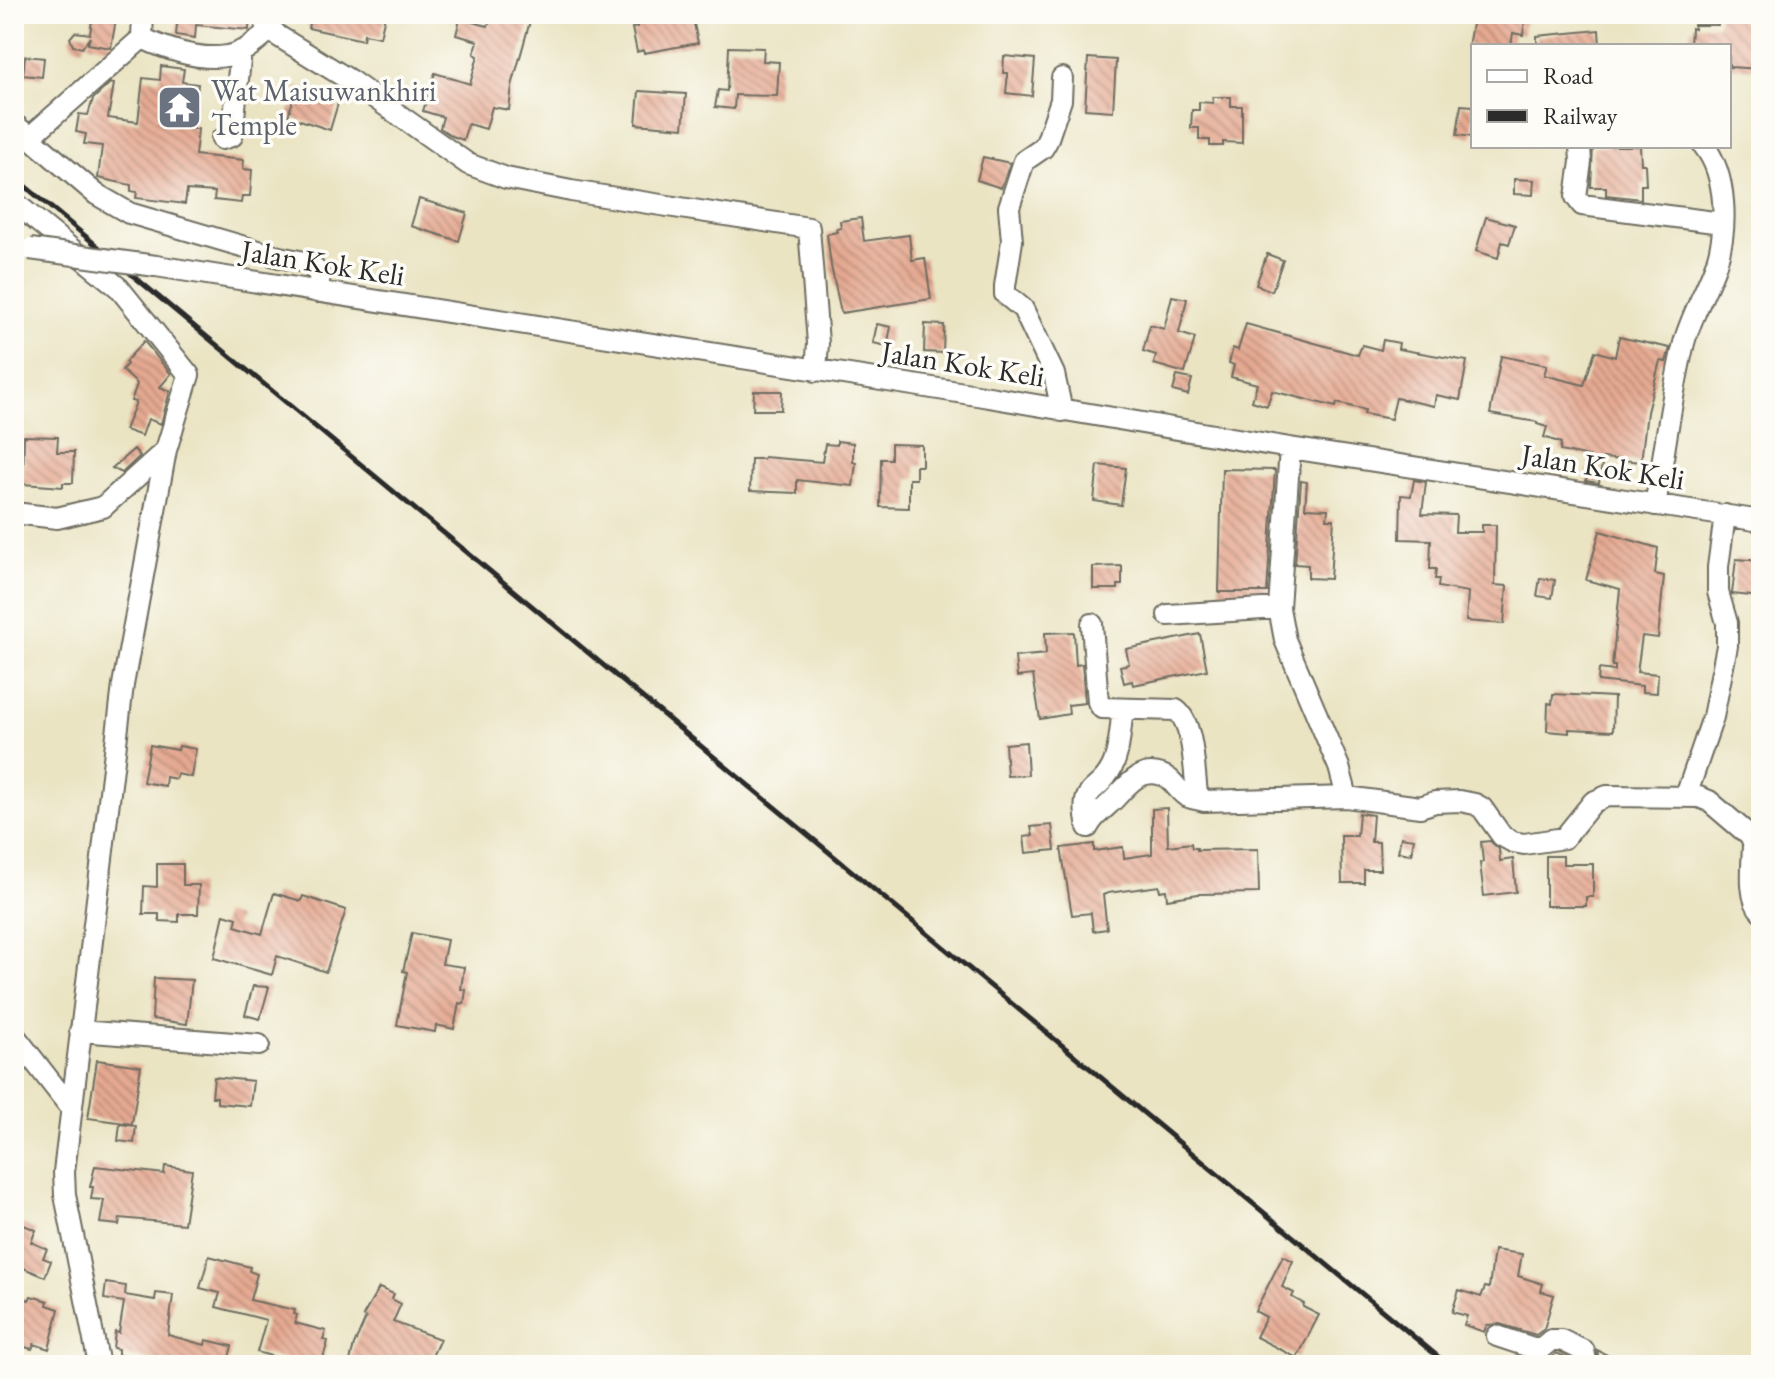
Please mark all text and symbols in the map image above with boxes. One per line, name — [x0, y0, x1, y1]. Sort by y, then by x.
legend — [1471, 44, 1731, 148]
text: Road — [1543, 60, 1594, 91]
place label: Wat Maisuwankhiri Temple — [211, 71, 436, 144]
temple icon: Wat Maisuwankhiri Temple — [156, 84, 204, 132]
text: Railway — [1543, 100, 1618, 131]
street label: Jalan Kok Keli — [236, 230, 407, 295]
street label: Jalan Kok Keli — [876, 331, 1047, 396]
street label: Jalan Kok Keli — [1516, 434, 1687, 499]

